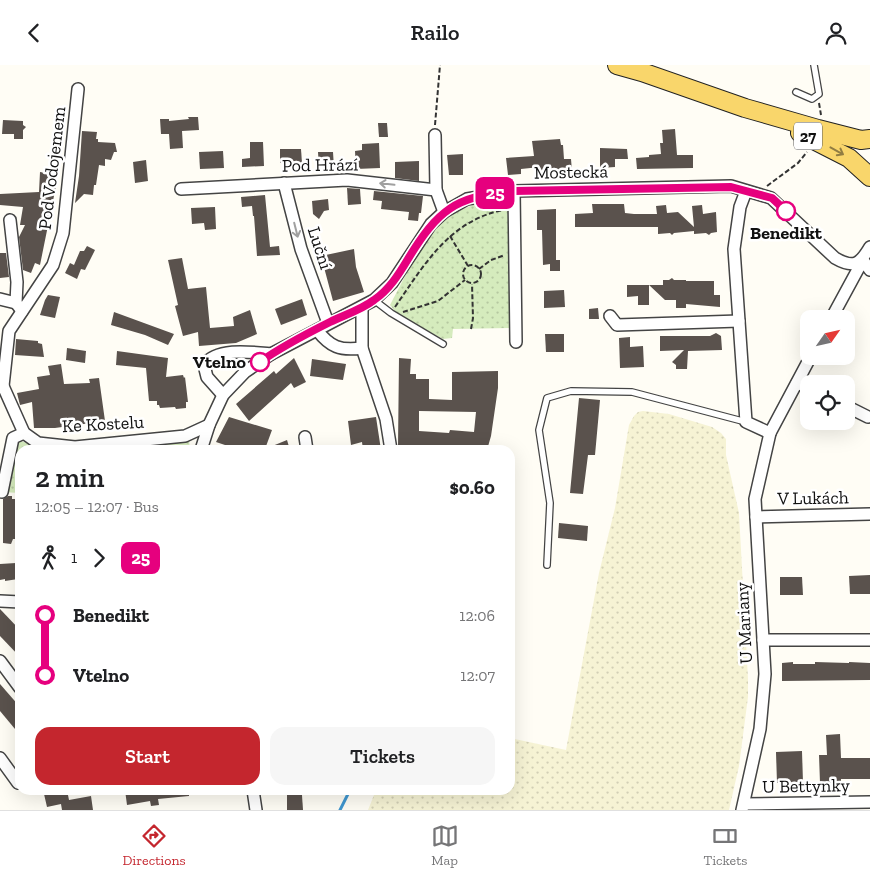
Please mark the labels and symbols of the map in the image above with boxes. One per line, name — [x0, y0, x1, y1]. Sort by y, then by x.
street label: Pod Vodojemem — [34, 105, 71, 231]
road number: 27 — [794, 123, 822, 149]
one-way arrow — [829, 146, 844, 156]
street label: Pod Hrází — [282, 153, 358, 177]
street label: Mostecká — [534, 160, 609, 184]
line badge: 25 — [472, 177, 518, 209]
one-way arrow — [380, 179, 396, 189]
marker: Benedikt — [776, 201, 796, 221]
one-way arrow — [292, 221, 301, 237]
place label: Benedikt — [750, 222, 823, 244]
street label: Luční — [303, 224, 337, 272]
north arrow — [800, 310, 855, 365]
place label: Vtelno — [193, 351, 247, 373]
marker: Vtelno — [250, 352, 270, 372]
street label: Ke Kostelu — [61, 411, 145, 437]
street label: V Lukách — [776, 486, 849, 510]
street label: U Mariany — [731, 581, 757, 664]
street label: U Bettynky — [762, 774, 851, 798]

